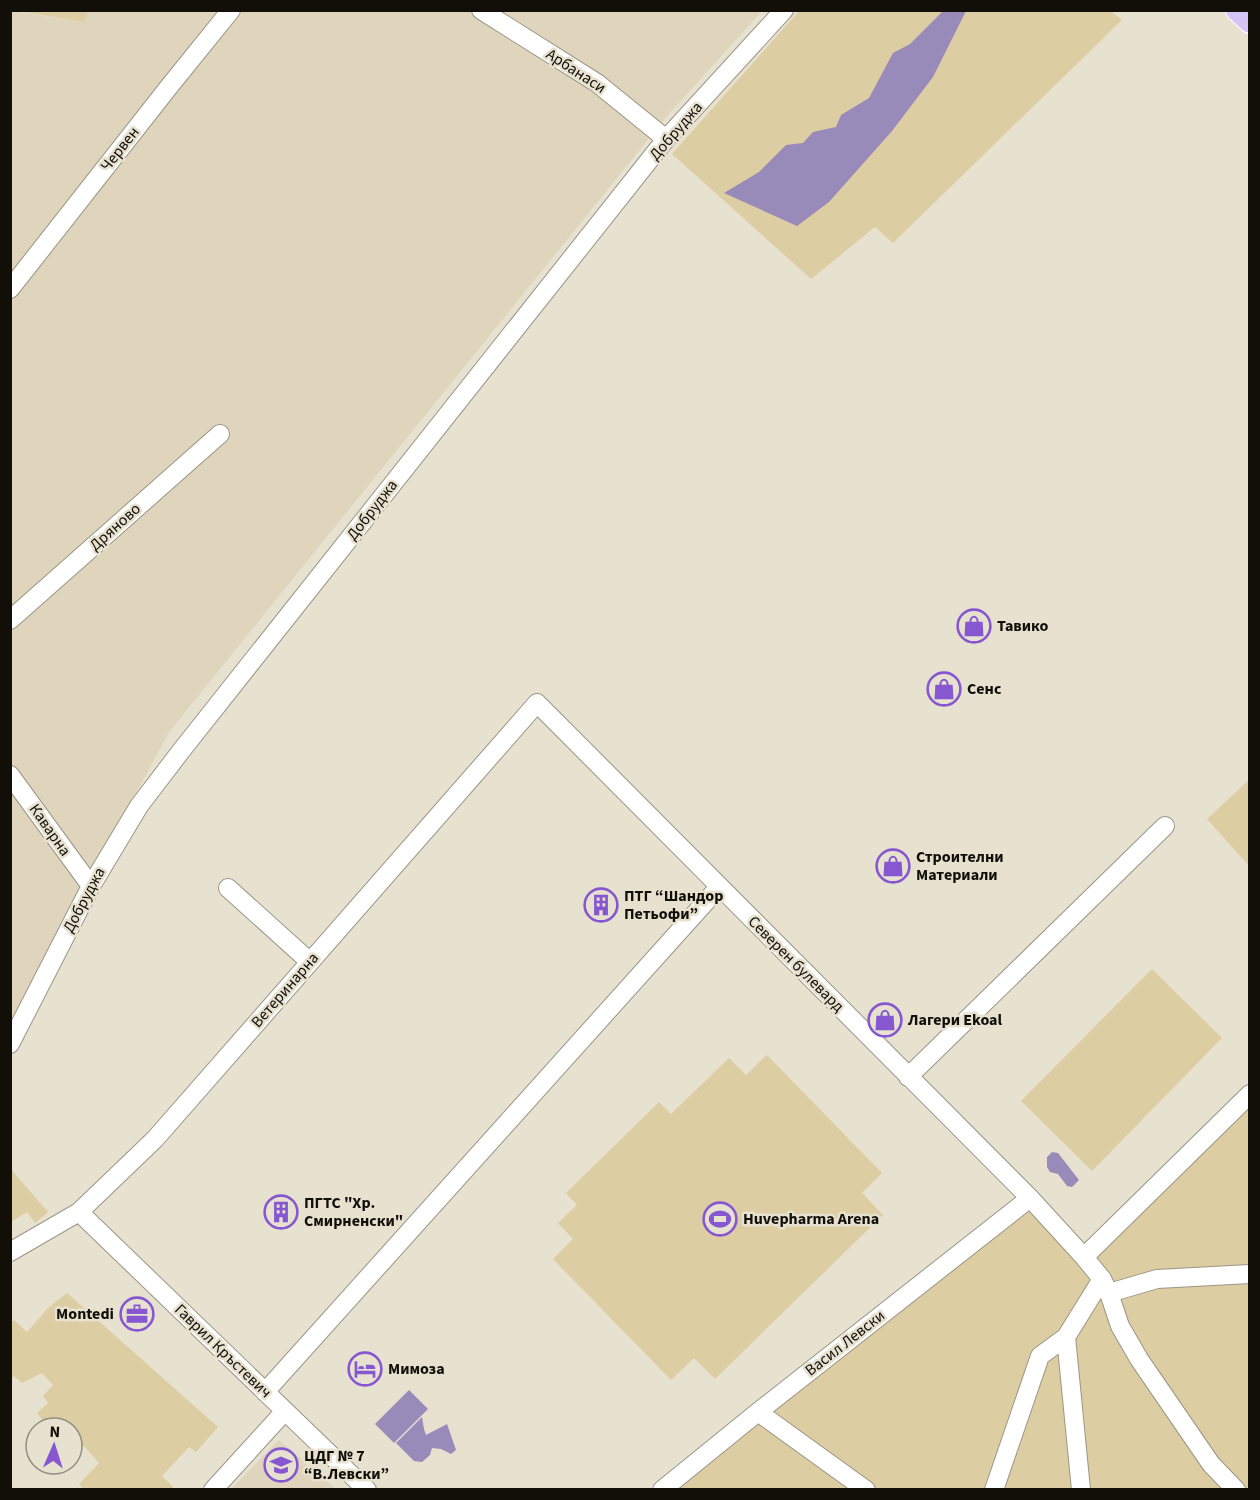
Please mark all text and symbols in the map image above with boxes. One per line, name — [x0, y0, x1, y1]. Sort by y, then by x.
street label: Арбанаси — [542, 43, 610, 99]
street label: Добруджа — [644, 97, 708, 165]
street label: Червен — [95, 122, 145, 176]
street label: Добруджа — [341, 475, 403, 545]
street label: Дряново — [85, 498, 145, 556]
shop icon: Тавико — [956, 608, 992, 644]
place label: Тавико — [997, 615, 1048, 637]
shop icon: Сенс — [926, 671, 962, 707]
place label: Сенс — [967, 678, 1002, 700]
street label: Каварна — [24, 799, 76, 861]
place label: Строителни Материали — [916, 846, 1004, 886]
shop icon: Строителни Материали — [875, 848, 911, 884]
street label: Добруджа — [58, 863, 110, 937]
place label: ПТГ “Шандор Петьофи” — [624, 885, 723, 925]
building icon: ПТГ “Шандор Петьофи” — [583, 887, 619, 923]
street label: Северен булевард — [743, 911, 849, 1017]
street label: Ветеринарна — [246, 948, 324, 1032]
shop icon: Лагери Ekoal — [867, 1002, 903, 1038]
place label: Лагери Ekoal — [907, 1009, 1003, 1031]
place label: ПГТС "Хр. Смирненски" — [304, 1192, 403, 1232]
building icon: ПГТС "Хр. Смирненски" — [263, 1194, 299, 1230]
sports icon: Huvepharma Arena — [702, 1201, 738, 1237]
place label: Huvepharma Arena — [743, 1208, 879, 1230]
office icon: Montedi — [119, 1296, 155, 1332]
street label: Гаврил Кръстевич — [170, 1299, 276, 1403]
place label: Montedi — [56, 1303, 114, 1325]
street label: Васил Левски — [800, 1305, 890, 1381]
hotel icon: Мимоза — [347, 1351, 383, 1387]
place label: Мимоза — [388, 1358, 445, 1380]
north arrow — [24, 1416, 84, 1476]
text: N — [49, 1421, 61, 1443]
place label: ЦДГ № 7 “В.Левски” — [304, 1445, 389, 1485]
school or university icon: ЦДГ № 7 “В.Левски” — [263, 1447, 299, 1483]

